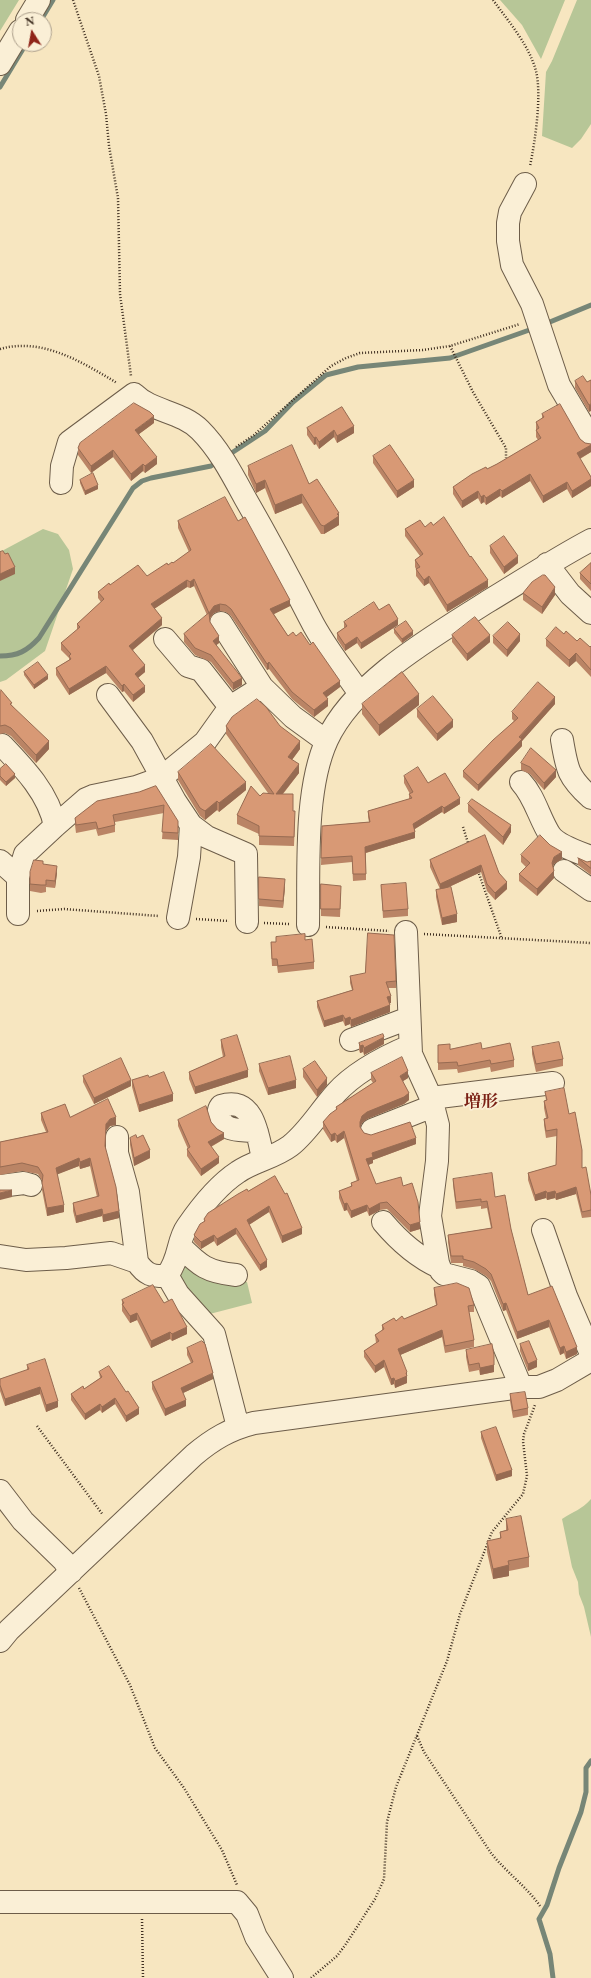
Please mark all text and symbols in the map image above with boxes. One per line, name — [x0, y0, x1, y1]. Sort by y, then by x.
north arrow — [12, 12, 52, 52]
text: N — [24, 13, 36, 29]
district label: 増形 — [464, 1092, 498, 1112]

